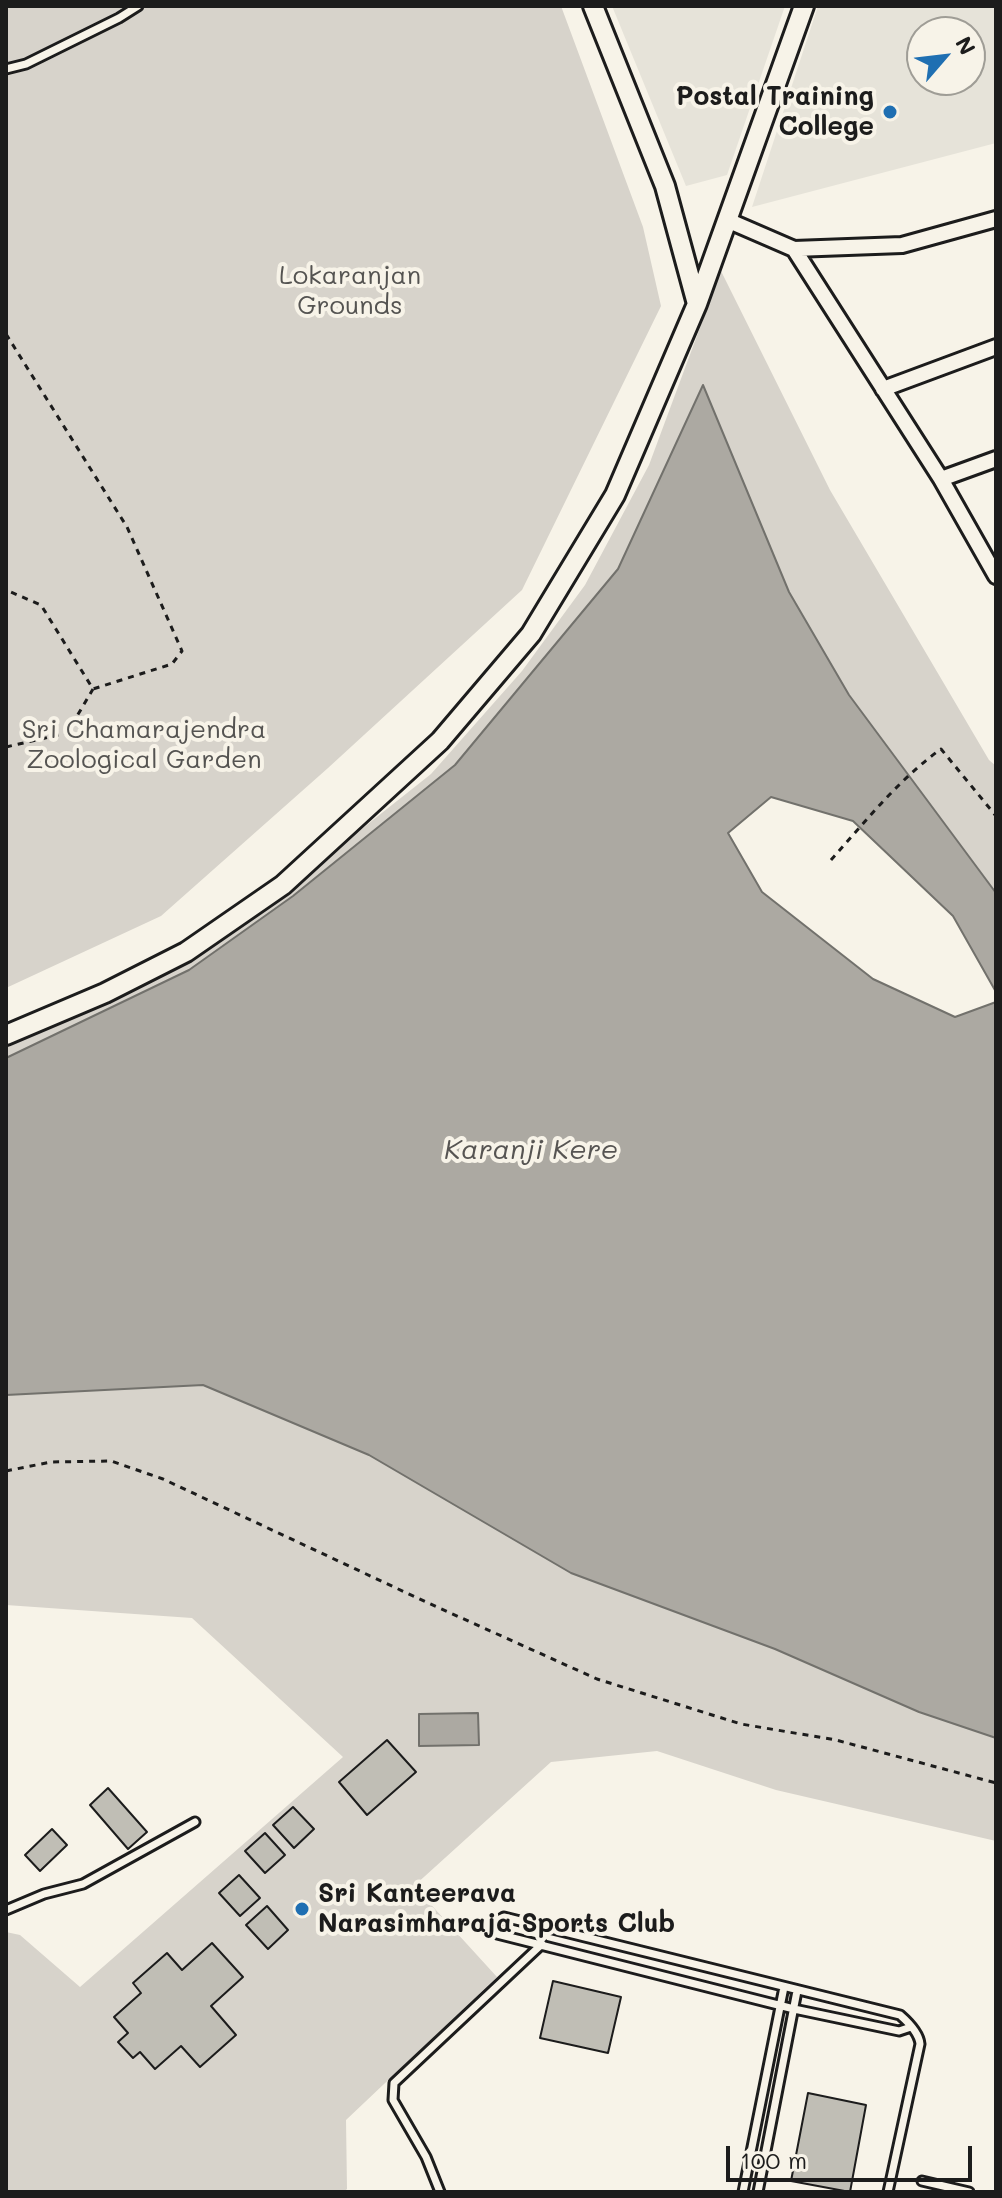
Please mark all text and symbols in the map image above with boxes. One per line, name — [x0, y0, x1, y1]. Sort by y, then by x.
north arrow — [906, 16, 986, 96]
text: N — [949, 31, 983, 60]
place label: Postal Training College — [676, 81, 874, 142]
marker: Postal Training College — [881, 103, 899, 121]
park label: Lokaranjan Grounds — [279, 260, 421, 322]
park label: Sri Chamarajendra Zoological Garden — [22, 714, 266, 776]
water label: Karanji Kere — [444, 1133, 618, 1167]
place label: Sri Kanteerava Narasimharaja Sports Club — [318, 1878, 675, 1940]
marker: Sri Kanteerava Narasimharaja Sports Club — [293, 1900, 311, 1918]
scale bar — [730, 2130, 976, 2180]
text: 100 m — [740, 2144, 807, 2175]

